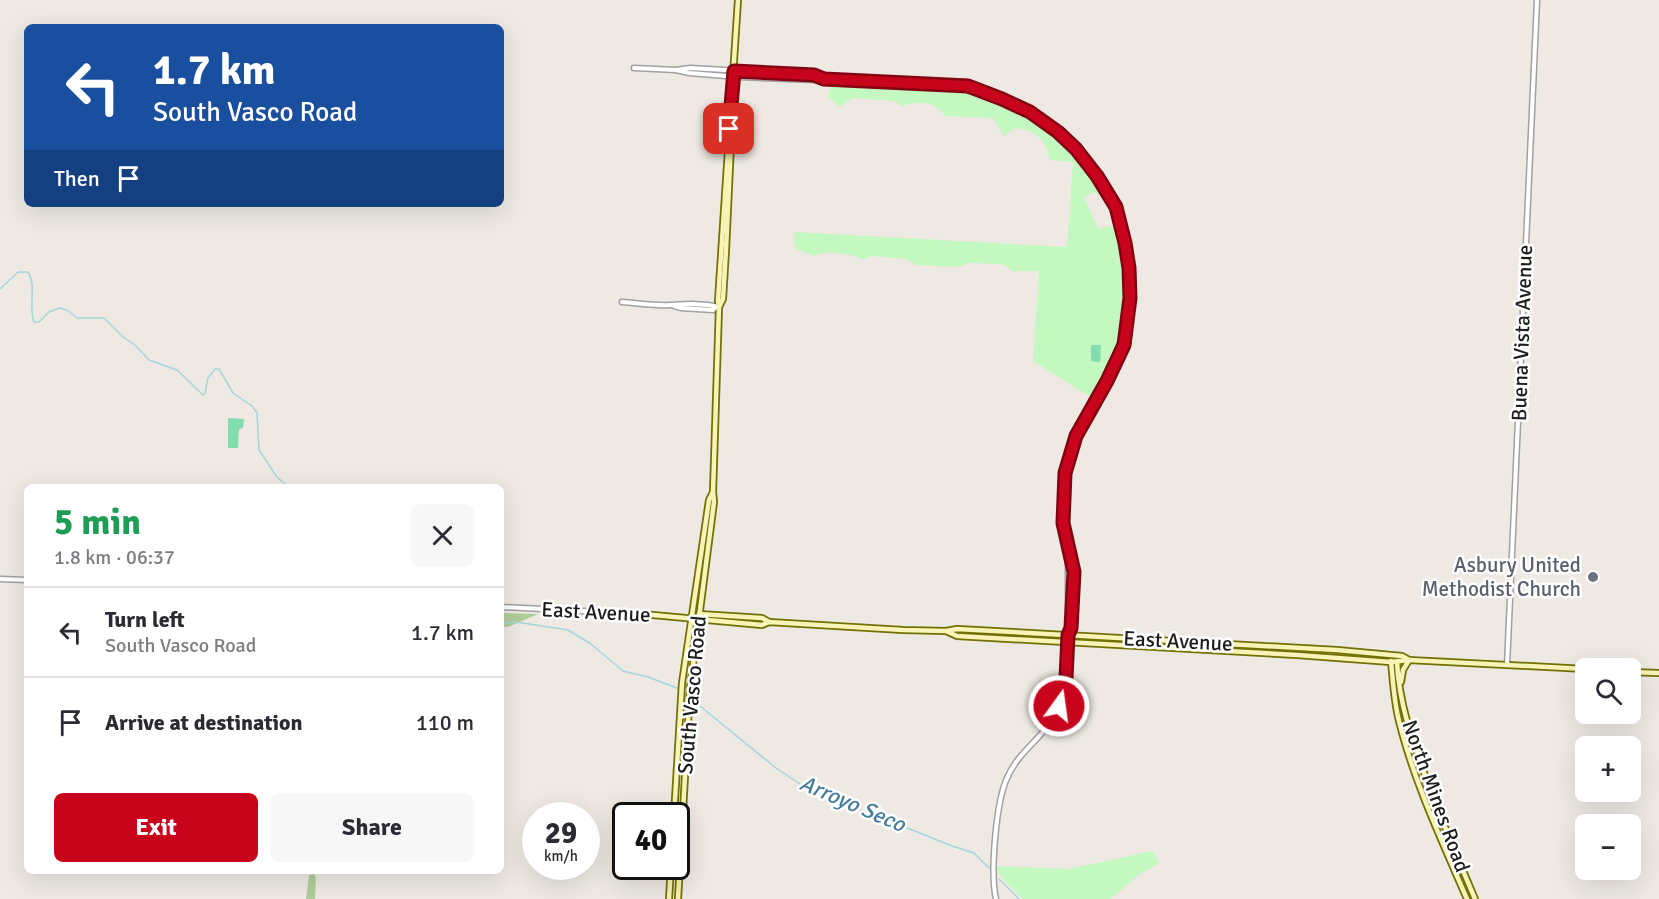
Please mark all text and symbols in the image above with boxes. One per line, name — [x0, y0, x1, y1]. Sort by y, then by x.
text: 1.7 km — [153, 45, 276, 96]
icon: left — [54, 48, 132, 126]
text: South Vasco Road — [153, 96, 357, 129]
pin — [703, 103, 754, 154]
icon: arrive — [712, 112, 745, 145]
icon: arrive — [112, 162, 145, 195]
text: Then — [54, 165, 100, 192]
street label: Buena Vista Avenue — [1506, 244, 1538, 422]
text: 5 min — [54, 500, 141, 545]
button: close — [411, 504, 474, 567]
text: 1.8 km · 06:37 — [54, 545, 175, 570]
place label: Asbury United Methodist Church — [1422, 552, 1581, 602]
marker: Asbury United Methodist Church — [1586, 570, 1600, 584]
street label: East Avenue — [541, 596, 651, 628]
text: Turn left — [105, 606, 185, 633]
street label: South Vasco Road — [672, 615, 712, 775]
icon: left — [54, 616, 87, 649]
text: 1.7 km — [411, 619, 474, 646]
street label: East Avenue — [1123, 625, 1233, 657]
text: South Vasco Road — [105, 633, 256, 658]
map controls — [1575, 658, 1641, 880]
button: search — [1575, 658, 1641, 724]
position arrow — [1027, 674, 1091, 738]
icon: arrive — [54, 706, 87, 739]
text: Arrive at destination — [105, 709, 302, 736]
text: 110 m — [416, 709, 474, 736]
street label: North Mines Road — [1396, 716, 1476, 876]
button: + — [1575, 736, 1641, 802]
water label: Arroyo Seco — [796, 769, 911, 838]
button: Exit — [54, 793, 258, 862]
button: Share — [270, 793, 474, 862]
speed limit sign: 40 — [612, 802, 690, 880]
button: − — [1575, 814, 1641, 880]
text: 29 — [545, 815, 577, 852]
text: km/h — [544, 847, 578, 865]

